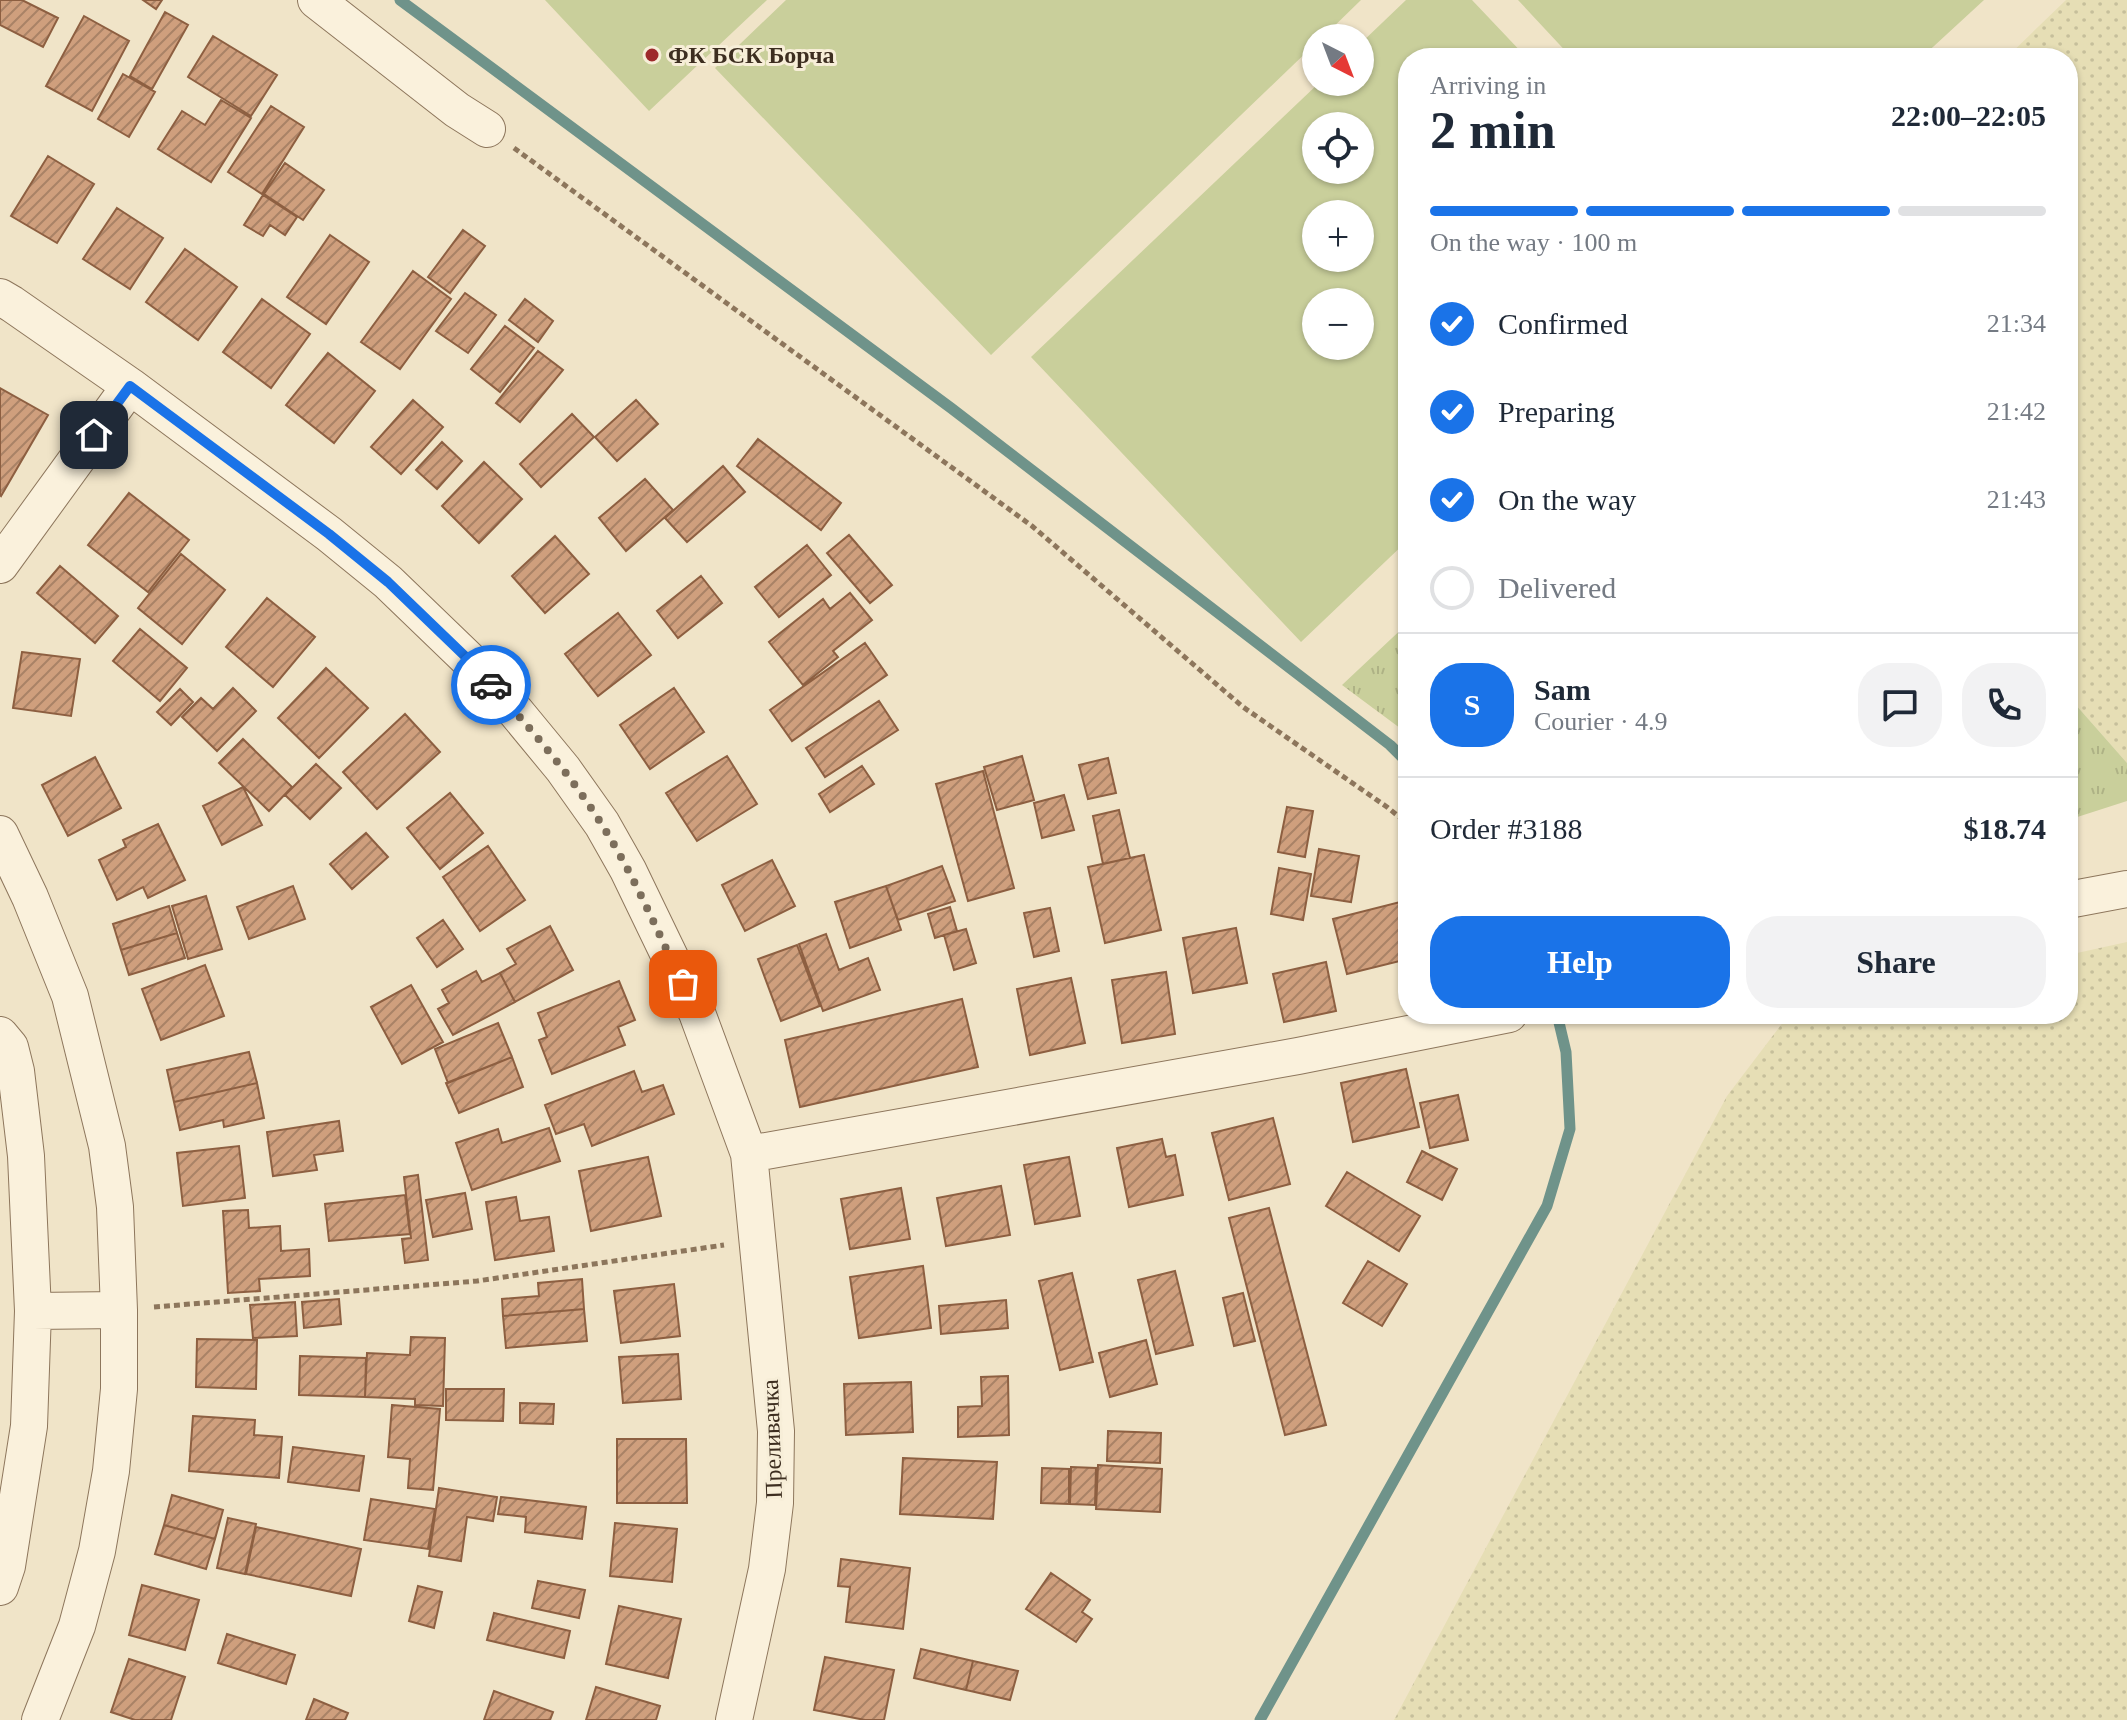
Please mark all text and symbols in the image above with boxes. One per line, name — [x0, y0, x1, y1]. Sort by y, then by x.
north arrow — [1302, 24, 1374, 96]
map controls — [1302, 24, 1374, 360]
place label: ФК БСК Борча — [668, 42, 835, 68]
marker: ФК БСК Борча — [643, 46, 661, 64]
text: Arriving in — [1430, 71, 1546, 100]
text: 22:00–22:05 — [1891, 99, 2046, 132]
text: 2 min — [1430, 102, 1556, 159]
button: locate — [1302, 112, 1374, 184]
button: + — [1302, 200, 1374, 272]
text: On the way · 100 m — [1430, 228, 1637, 257]
button: − — [1302, 288, 1374, 360]
icon: check — [1430, 302, 1474, 346]
text: Confirmed — [1498, 307, 1628, 340]
text: 21:34 — [1987, 309, 2046, 338]
icon: check — [1430, 390, 1474, 434]
text: Preparing — [1498, 395, 1615, 428]
text: 21:42 — [1987, 397, 2046, 426]
pin — [60, 401, 128, 469]
icon: home — [72, 413, 116, 457]
icon: check — [1430, 478, 1474, 522]
text: On the way — [1498, 483, 1636, 516]
text: 21:43 — [1987, 485, 2046, 514]
text: Delivered — [1498, 571, 1616, 604]
courier — [451, 645, 531, 725]
icon: car — [469, 663, 513, 707]
button: chat — [1858, 663, 1942, 747]
button: phone — [1962, 663, 2046, 747]
text: Sam — [1534, 673, 1591, 706]
text: S — [1464, 688, 1480, 721]
text: Courier · 4.9 — [1534, 707, 1668, 736]
text: Order #3188 — [1430, 812, 1582, 845]
text: $18.74 — [1964, 812, 2046, 845]
button: Help — [1430, 916, 1730, 1008]
button: Share — [1746, 916, 2046, 1008]
pin — [649, 950, 717, 1018]
icon: bag — [661, 962, 705, 1006]
street label: Преливачка — [757, 1378, 787, 1499]

